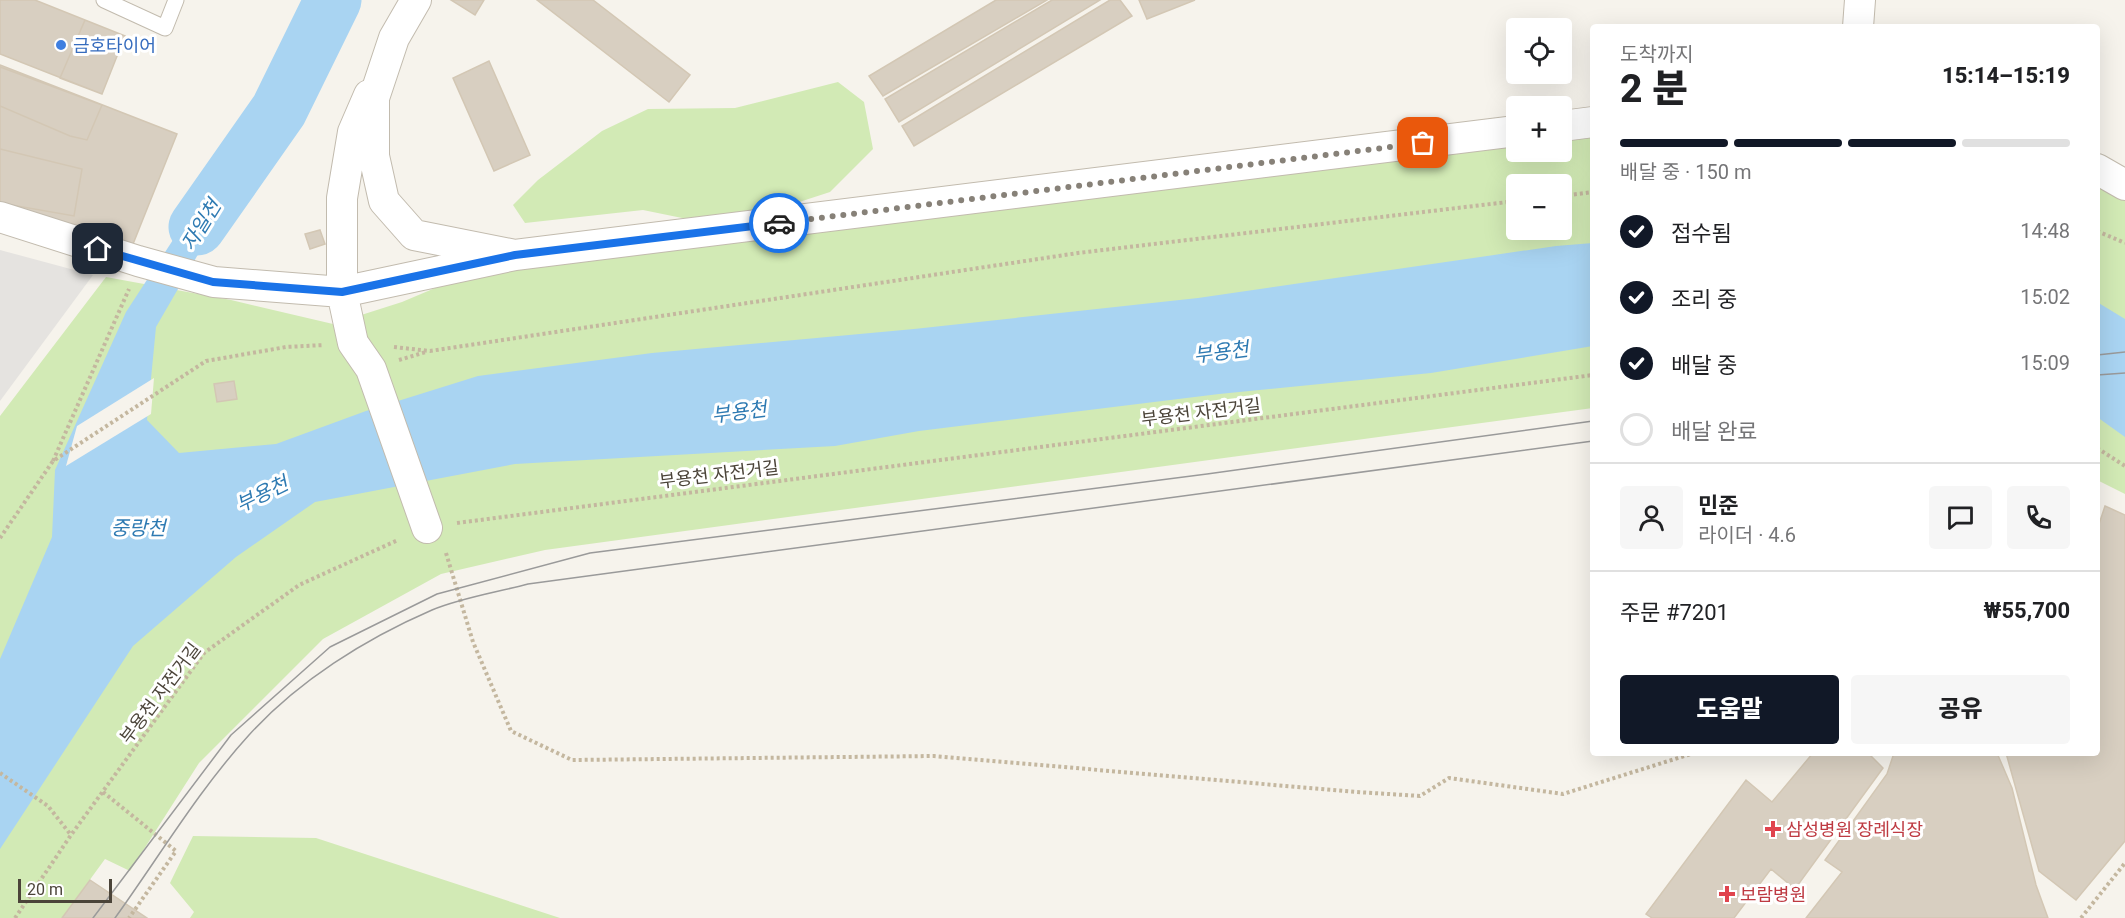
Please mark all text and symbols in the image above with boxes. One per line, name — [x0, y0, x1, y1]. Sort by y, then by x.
map controls — [1506, 18, 1572, 240]
button: locate — [1506, 18, 1572, 84]
place label: 금호타이어 — [73, 35, 156, 56]
marker: 금호타이어 — [54, 38, 68, 52]
text: 도착까지 — [1620, 42, 1694, 66]
text: 15:14–15:19 — [1942, 63, 2070, 88]
text: 2 분 — [1620, 66, 1688, 112]
button: + — [1506, 96, 1572, 162]
pin — [1397, 117, 1448, 168]
icon: bag — [1406, 126, 1439, 159]
text: 배달 중 · 150 m — [1620, 160, 1752, 184]
button: − — [1506, 174, 1572, 240]
water label: 자일천 — [176, 193, 227, 255]
courier — [749, 193, 809, 253]
icon: car — [763, 207, 796, 240]
icon: check — [1620, 215, 1653, 248]
text: 14:48 — [2020, 219, 2070, 243]
text: 접수됨 — [1671, 221, 1732, 246]
pin — [72, 223, 123, 274]
icon: home — [81, 232, 114, 265]
icon: check — [1620, 281, 1653, 314]
text: 15:02 — [2020, 285, 2070, 309]
text: 조리 중 — [1671, 287, 1737, 312]
water label: 부용천 — [1192, 336, 1252, 367]
icon: check — [1620, 347, 1653, 380]
text: 15:09 — [2020, 351, 2070, 375]
text: 배달 중 — [1671, 353, 1737, 378]
street label: 부용천 자전거길 — [1140, 394, 1262, 430]
water label: 부용천 — [710, 396, 770, 427]
text: 배달 완료 — [1671, 419, 1757, 444]
street label: 부용천 자전거길 — [658, 456, 780, 492]
water label: 부용천 — [232, 470, 294, 517]
button: person — [1620, 486, 1683, 549]
button: chat — [1929, 486, 1992, 549]
button: phone — [2007, 486, 2070, 549]
text: 민준 — [1698, 493, 1738, 518]
water label: 중랑천 — [110, 516, 168, 540]
text: 라이더 · 4.6 — [1698, 523, 1796, 547]
text: ₩55,700 — [1984, 598, 2070, 623]
text: 주문 #7201 — [1620, 600, 1729, 625]
street label: 부용천 자전거길 — [115, 639, 205, 747]
button: 도움말 — [1620, 675, 1839, 744]
button: 공유 — [1851, 675, 2070, 744]
place label: 삼성병원 장례식장 — [1786, 819, 1923, 840]
marker: 삼성병원 장례식장 — [1764, 820, 1782, 838]
scale bar — [18, 876, 112, 904]
text: 20 m — [27, 880, 63, 899]
place label: 보람병원 — [1740, 884, 1806, 905]
marker: 보람병원 — [1718, 885, 1736, 903]

